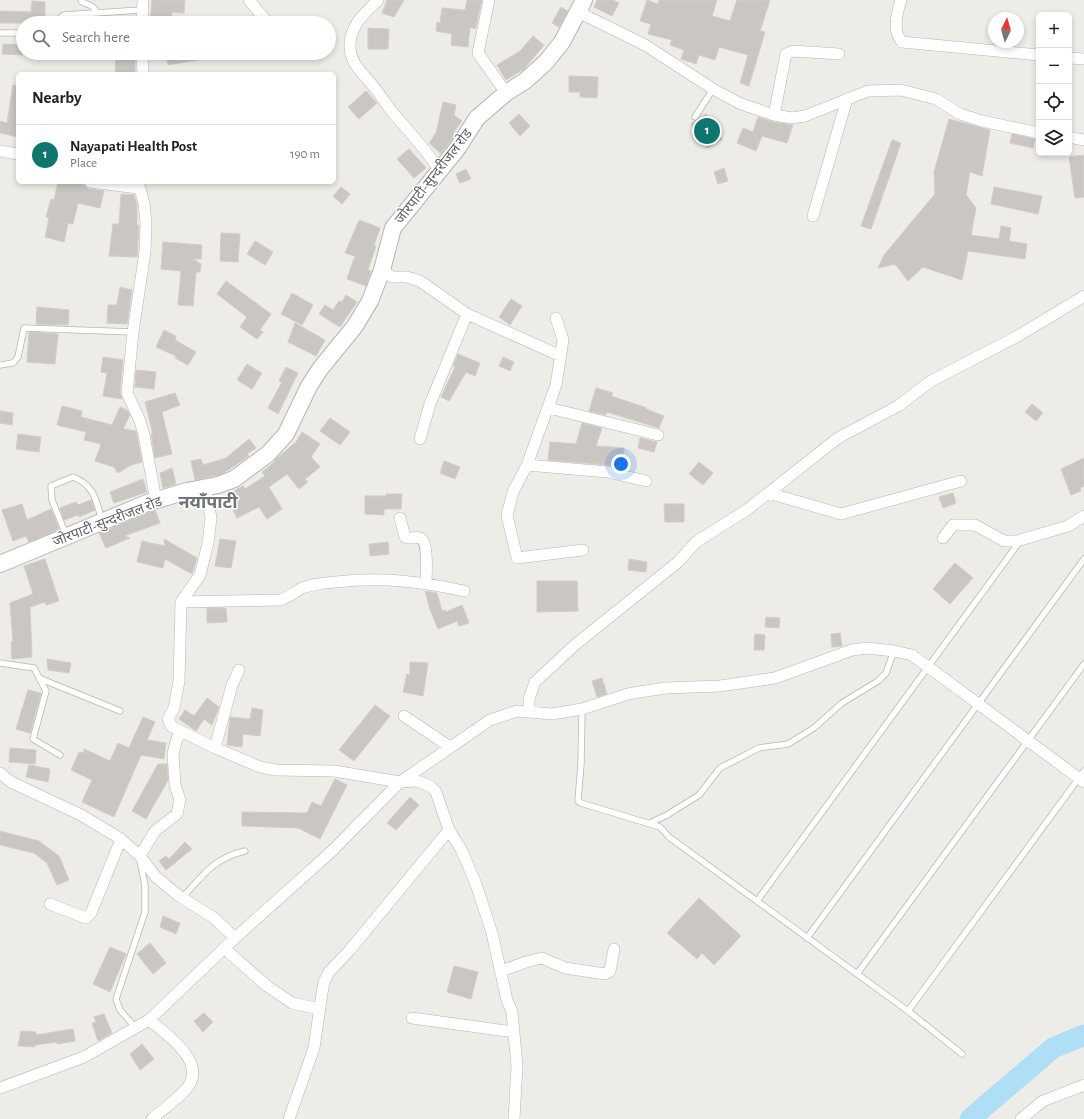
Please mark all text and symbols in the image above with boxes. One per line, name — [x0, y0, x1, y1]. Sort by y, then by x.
north arrow — [988, 12, 1024, 48]
map controls — [1036, 12, 1072, 156]
button: + — [1036, 12, 1072, 48]
search box — [16, 16, 336, 60]
icon: search — [30, 27, 52, 49]
text: Search here — [62, 30, 130, 45]
button: − — [1036, 48, 1072, 84]
button: locate — [1036, 84, 1072, 120]
text: Nearby — [32, 89, 82, 106]
pin: 1 — [694, 116, 720, 146]
button: layers — [1036, 120, 1072, 156]
street label: जोरपाटी-सुन्दरीजल रोड — [391, 125, 477, 228]
text: Nayapati Health Post — [70, 139, 197, 154]
text: 1 — [43, 148, 47, 161]
text: 190 m — [290, 148, 320, 161]
text: Place — [70, 157, 97, 170]
your location — [611, 454, 631, 474]
district label: नयाँपाटी — [178, 492, 238, 512]
street label: जोरपाटी-सुन्दरीजल रोड — [50, 493, 165, 551]

